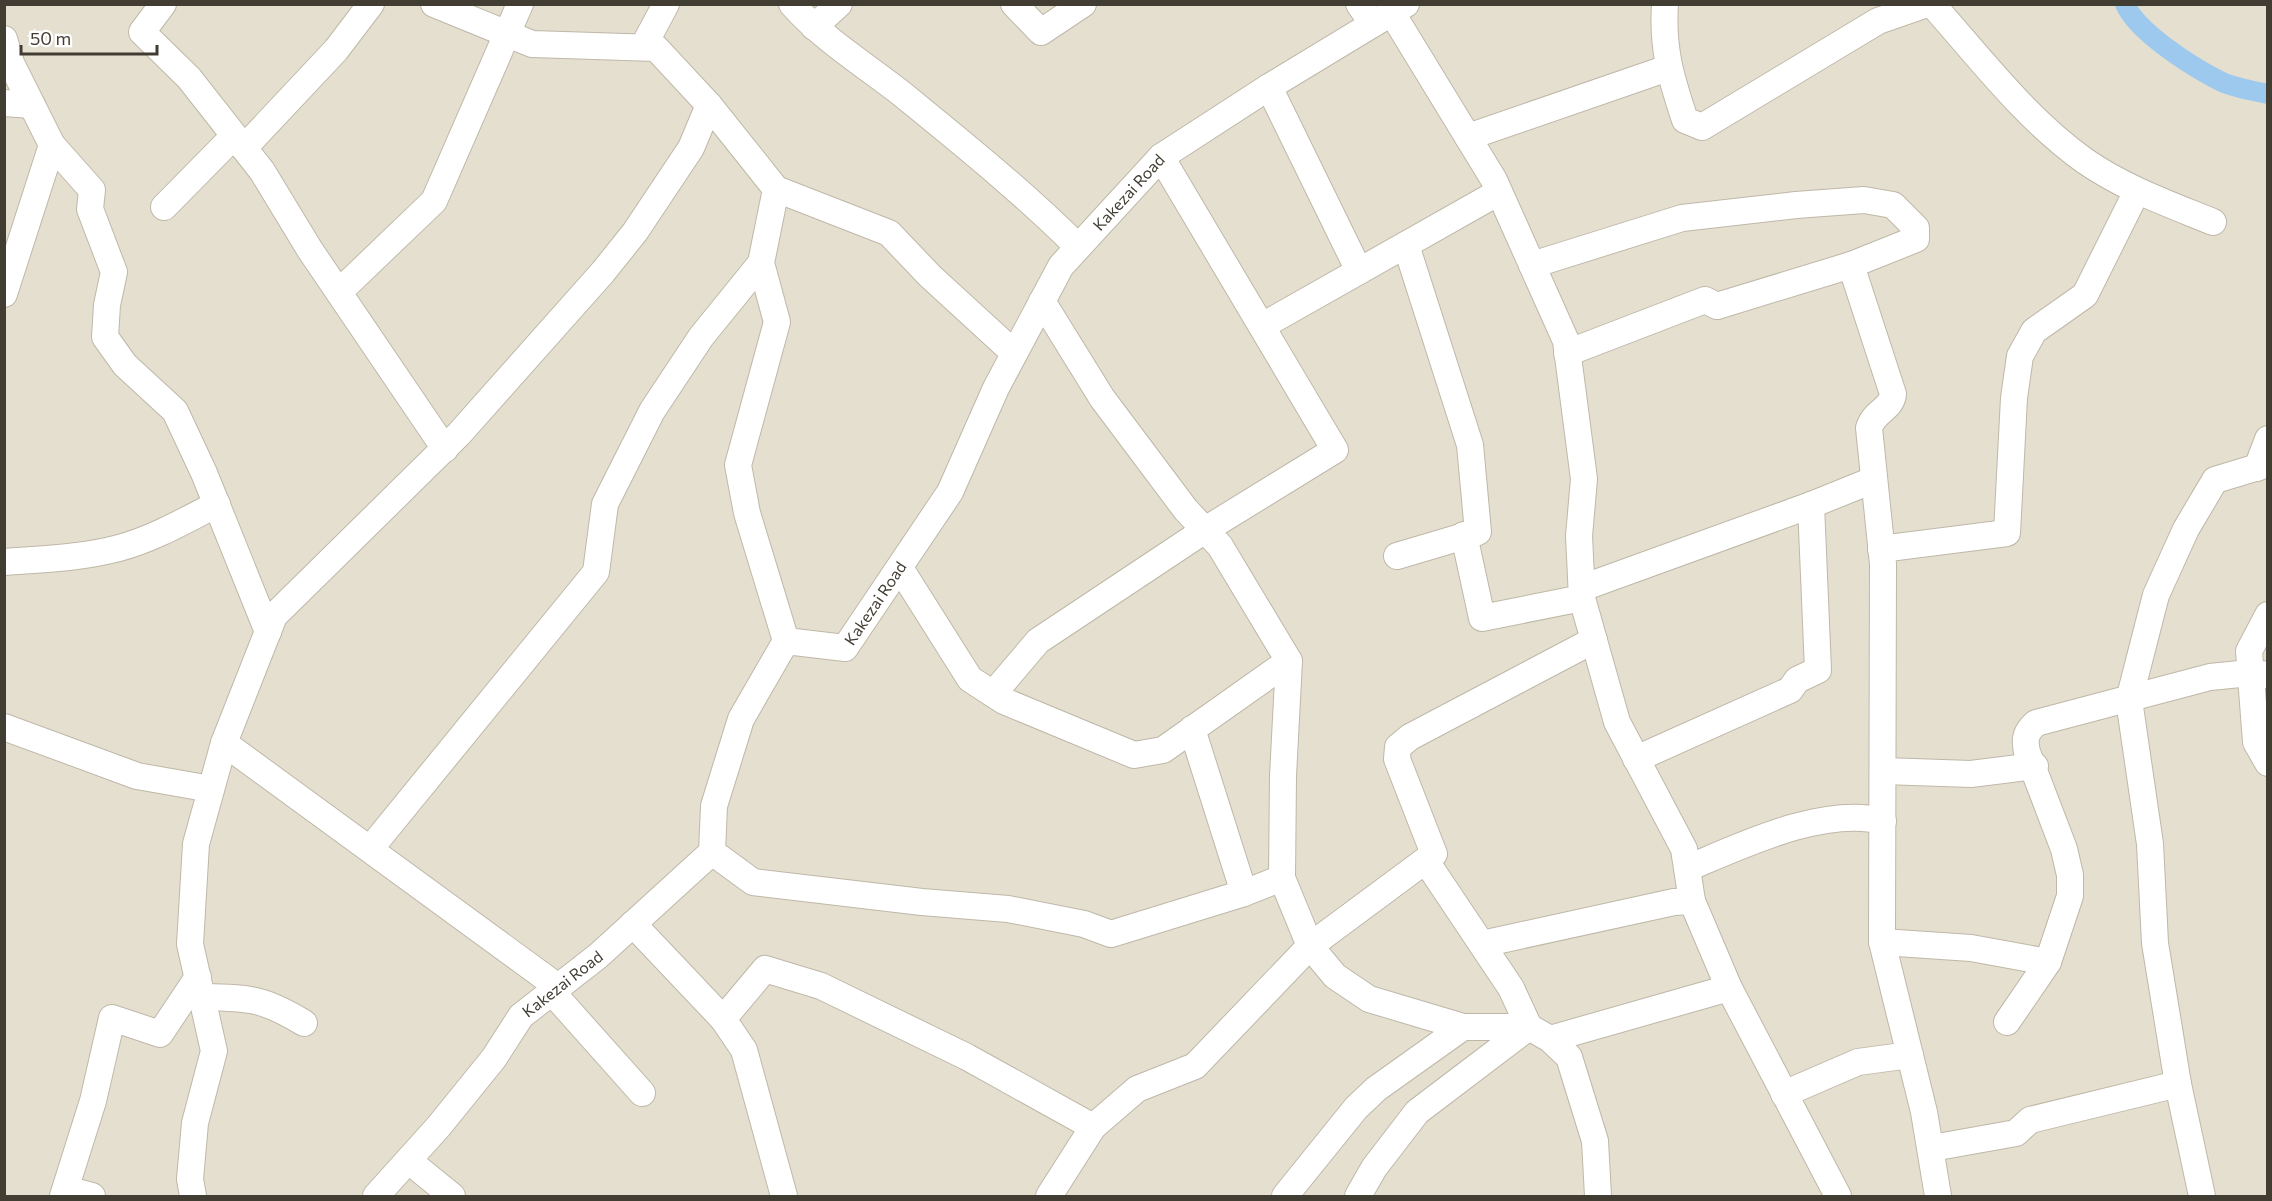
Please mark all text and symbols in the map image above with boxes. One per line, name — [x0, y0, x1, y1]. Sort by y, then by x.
scale bar — [21, 18, 158, 56]
text: 50 m — [30, 27, 71, 49]
street label: Kakezai Road — [1088, 150, 1168, 234]
street label: Kakezai Road — [840, 558, 910, 648]
street label: Kakezai Road — [518, 946, 606, 1021]

